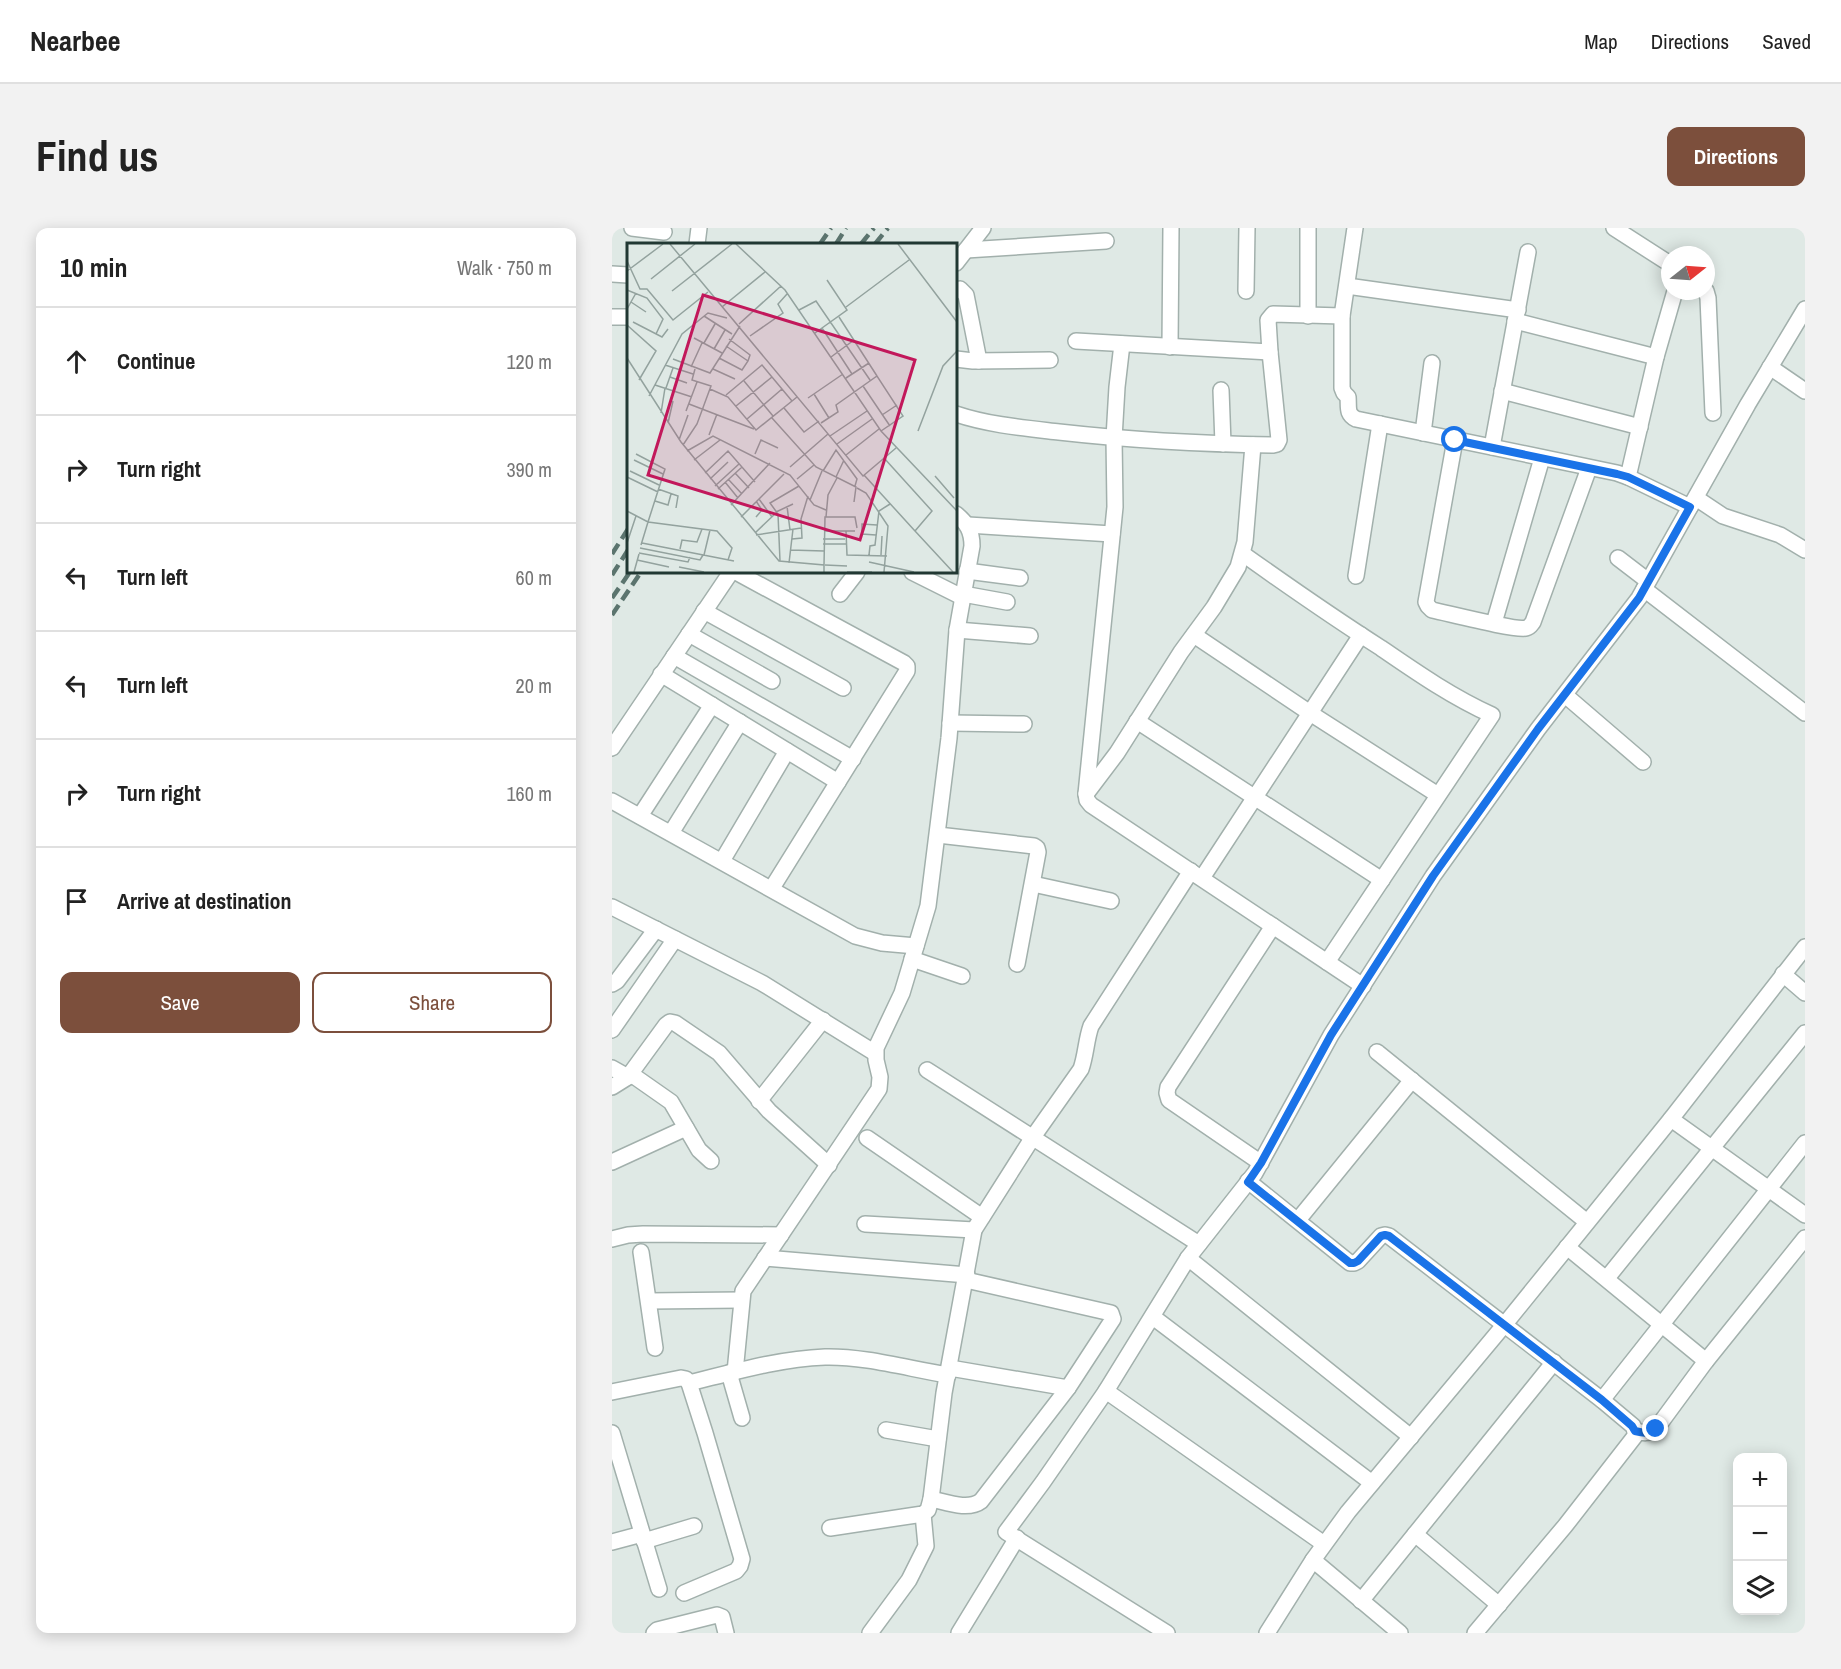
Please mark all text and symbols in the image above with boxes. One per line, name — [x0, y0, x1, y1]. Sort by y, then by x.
text: Nearbee — [30, 22, 121, 60]
text: Map — [1584, 27, 1618, 56]
text: Directions — [1651, 27, 1729, 56]
text: Saved — [1762, 27, 1811, 56]
button: Directions — [1667, 127, 1805, 186]
text: Find us — [36, 128, 158, 184]
inset map — [627, 243, 957, 573]
north arrow — [1661, 246, 1715, 300]
text: 10 min — [60, 250, 128, 285]
text: Walk · 750 m — [457, 254, 552, 281]
icon: ahead — [60, 345, 93, 378]
text: Continue — [117, 346, 195, 376]
text: 120 m — [506, 348, 552, 375]
route start — [1441, 426, 1467, 452]
icon: right — [60, 453, 93, 486]
text: Turn right — [117, 454, 201, 484]
text: 390 m — [506, 456, 552, 483]
icon: left — [60, 561, 93, 594]
text: Turn left — [117, 562, 188, 592]
text: 60 m — [516, 564, 552, 591]
icon: left — [60, 669, 93, 702]
text: Turn left — [117, 670, 188, 700]
text: 20 m — [516, 672, 552, 699]
icon: right — [60, 777, 93, 810]
text: Turn right — [117, 778, 201, 808]
text: 160 m — [506, 780, 552, 807]
icon: arrive — [60, 885, 93, 918]
text: Arrive at destination — [117, 886, 291, 916]
button: Save — [60, 972, 300, 1033]
button: Share — [312, 972, 552, 1033]
route end — [1642, 1415, 1668, 1441]
map controls — [1733, 1453, 1787, 1615]
button: + — [1733, 1453, 1787, 1507]
button: − — [1733, 1507, 1787, 1561]
button: layers — [1733, 1561, 1787, 1615]

